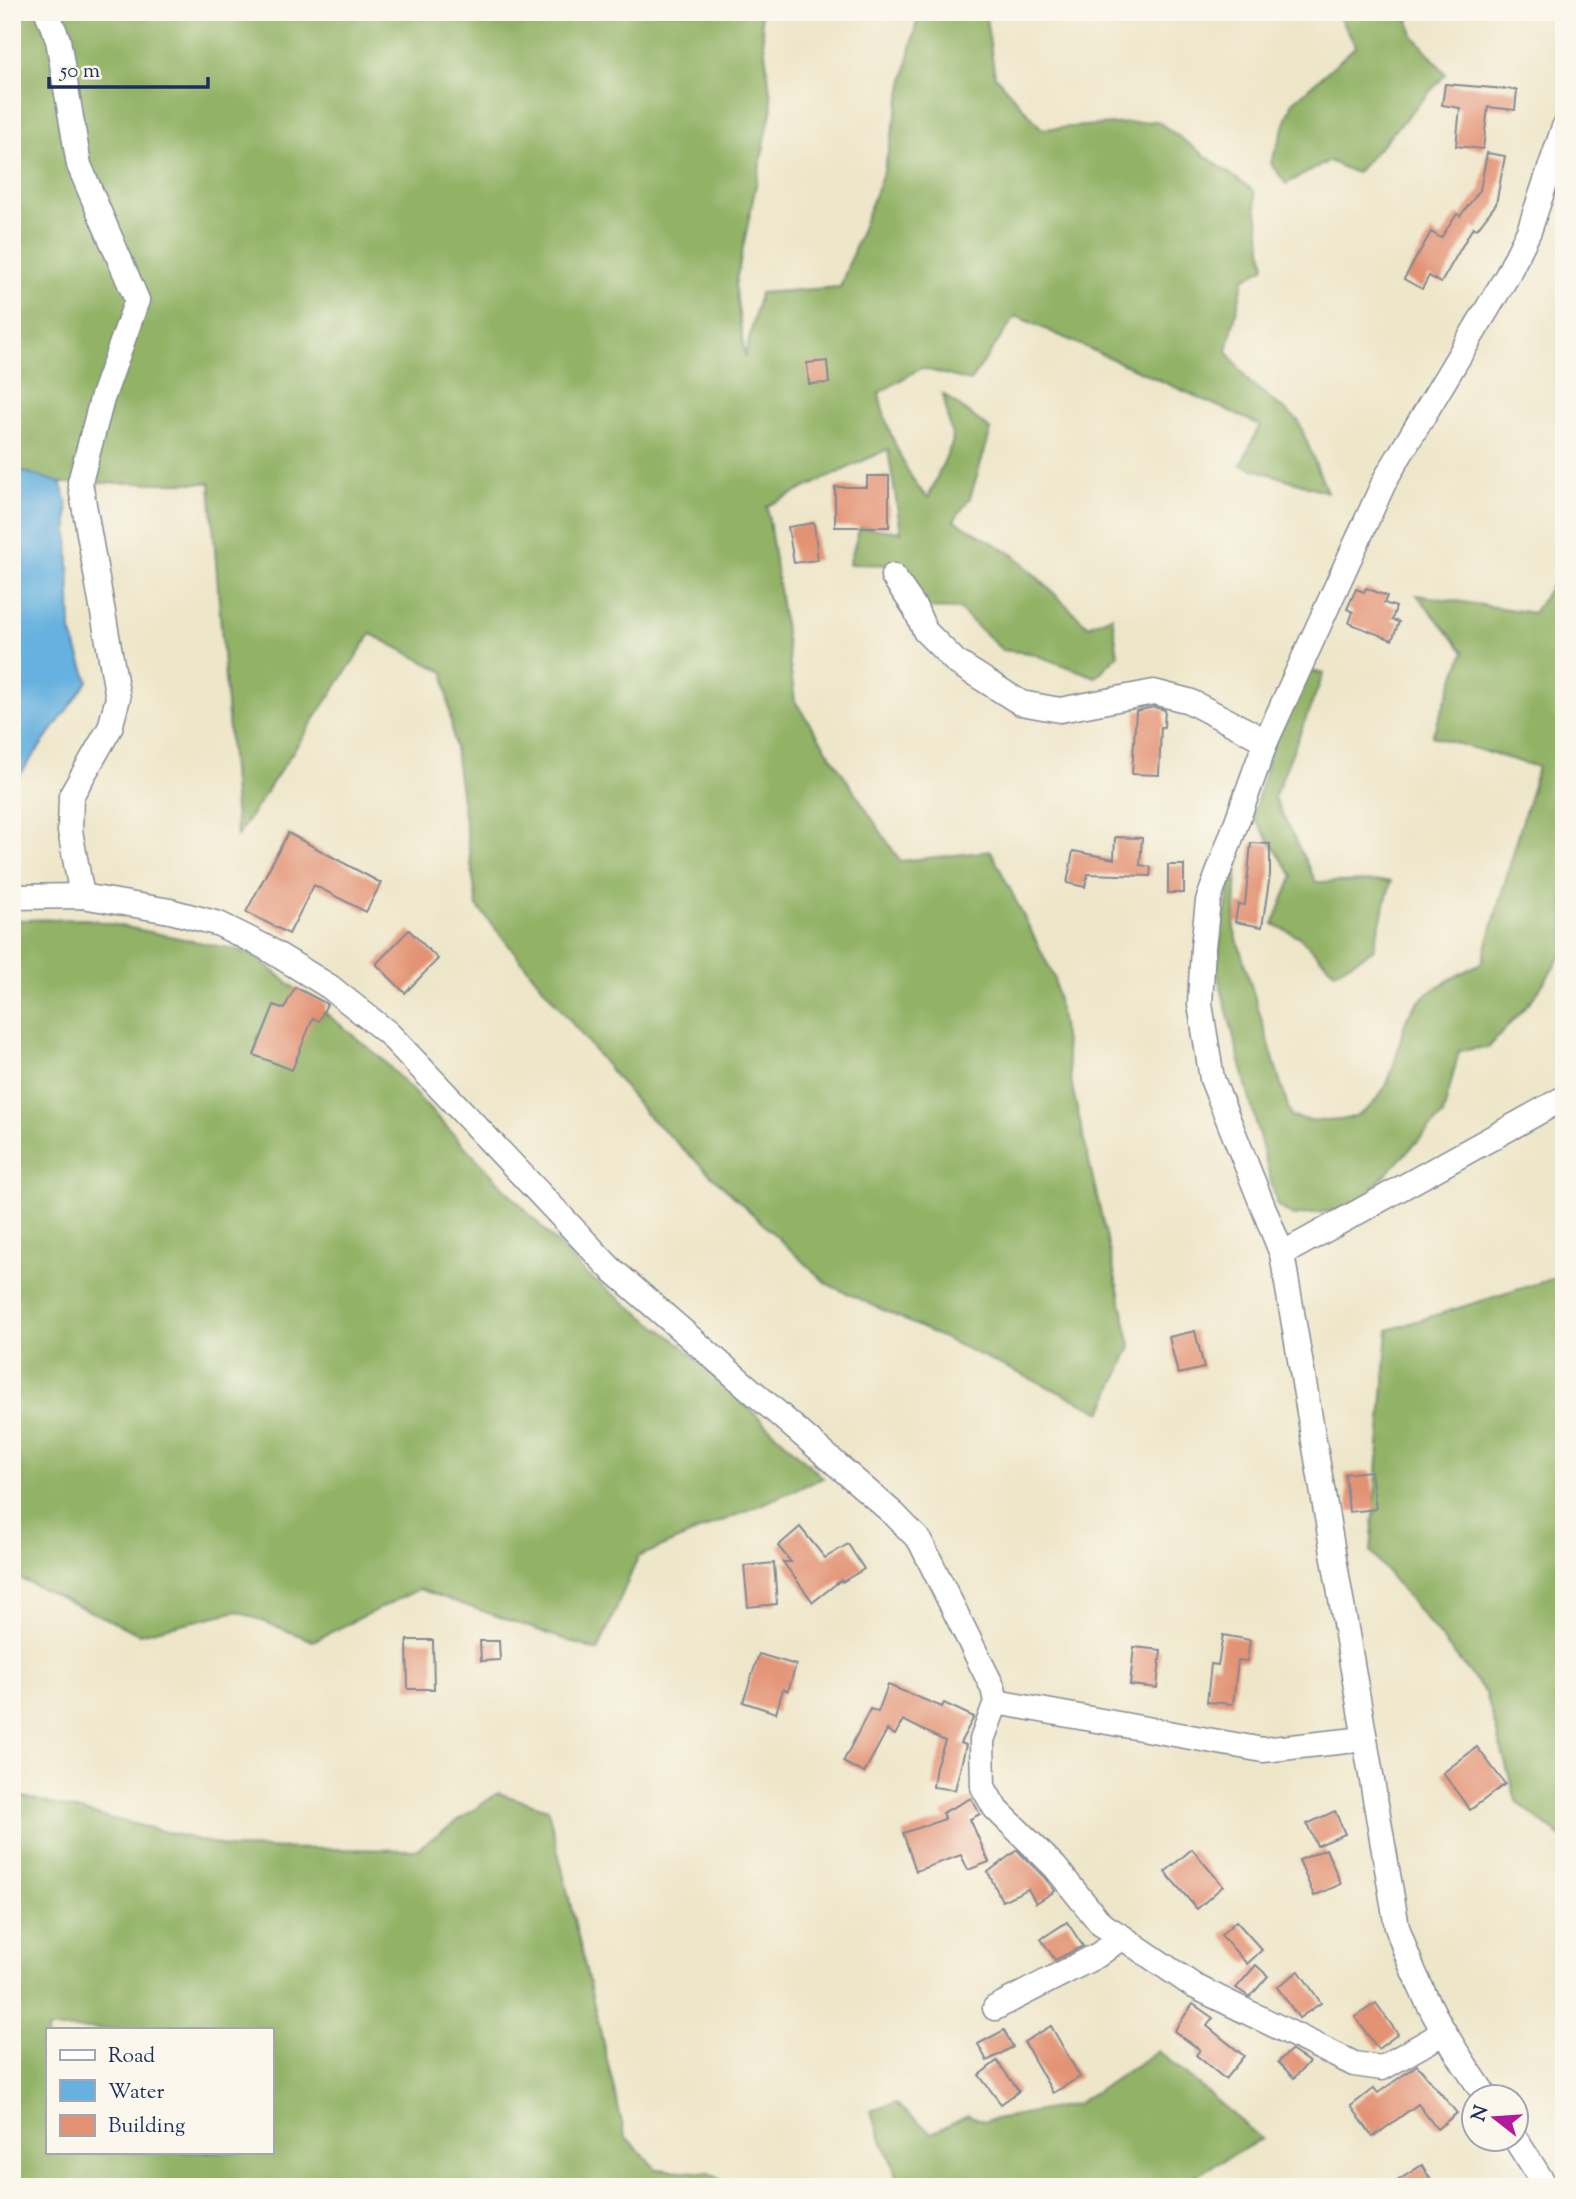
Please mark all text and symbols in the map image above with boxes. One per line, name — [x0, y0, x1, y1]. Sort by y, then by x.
scale bar — [49, 46, 208, 90]
text: 50 m — [59, 57, 100, 87]
legend — [46, 2028, 273, 2154]
text: Road — [108, 2042, 155, 2072]
text: Water — [108, 2078, 165, 2108]
north arrow — [1460, 2084, 1530, 2154]
text: N — [1466, 2103, 1496, 2125]
text: Building — [108, 2112, 185, 2142]

